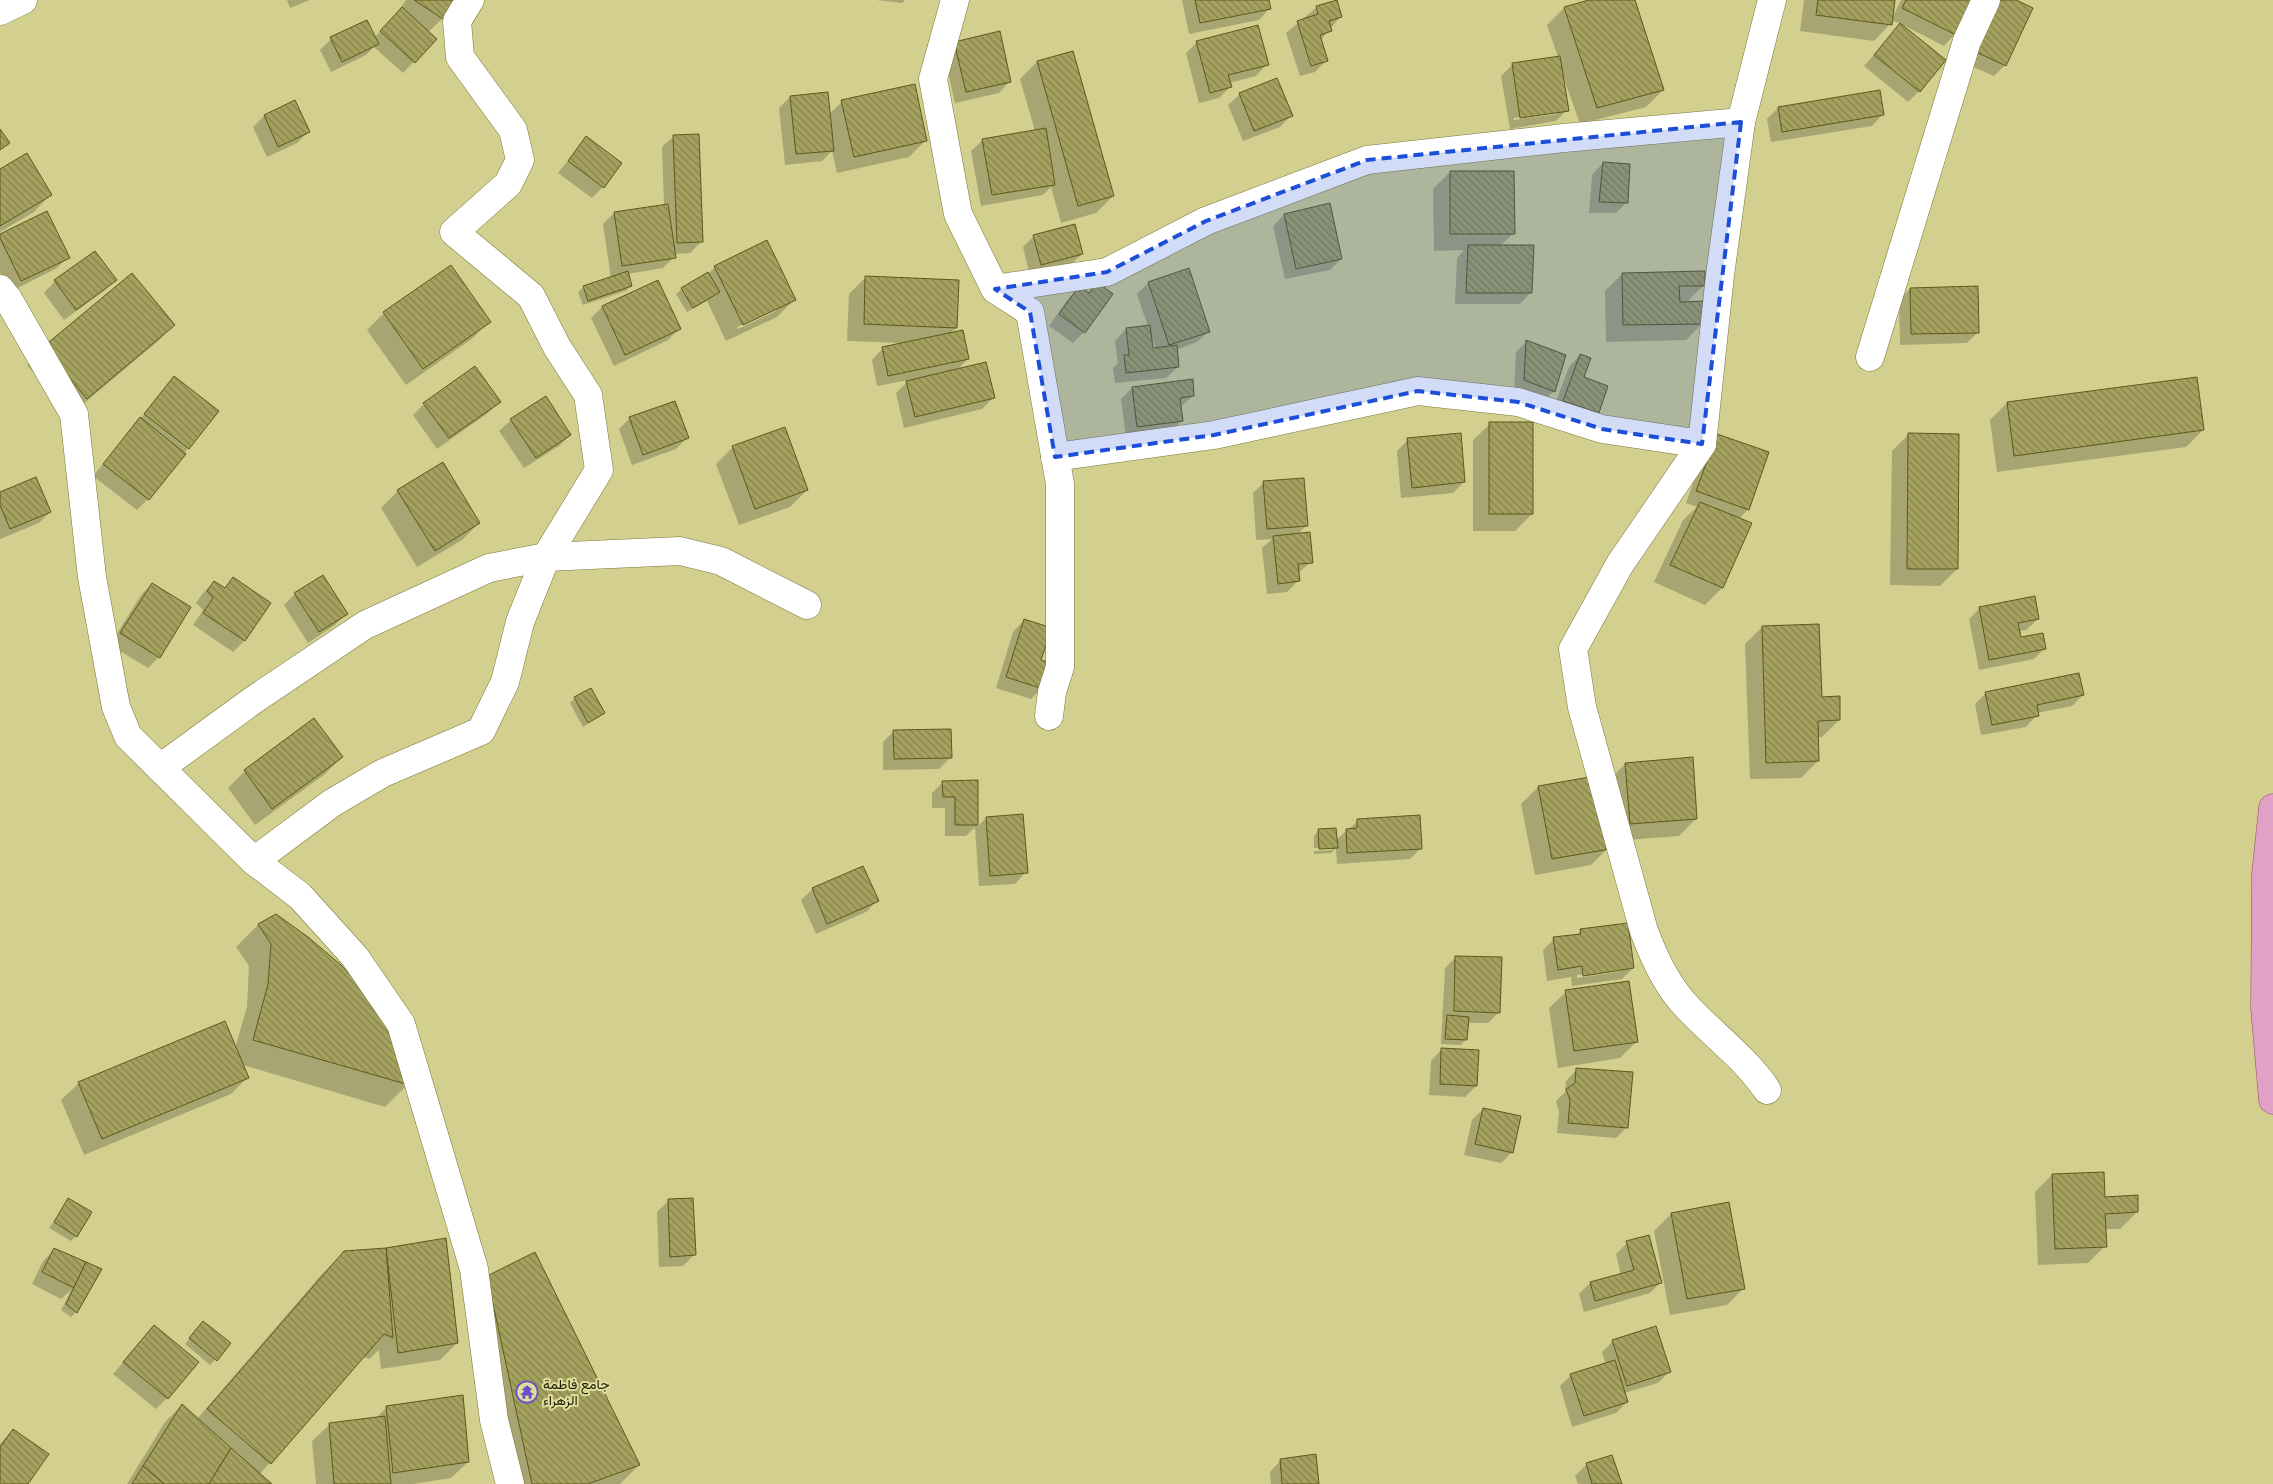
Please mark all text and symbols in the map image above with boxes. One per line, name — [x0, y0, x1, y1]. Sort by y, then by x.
place label: جامع فاطمة الزهراء — [543, 1376, 610, 1409]
temple icon: جامع فاطمة الزهراء — [515, 1380, 539, 1404]

